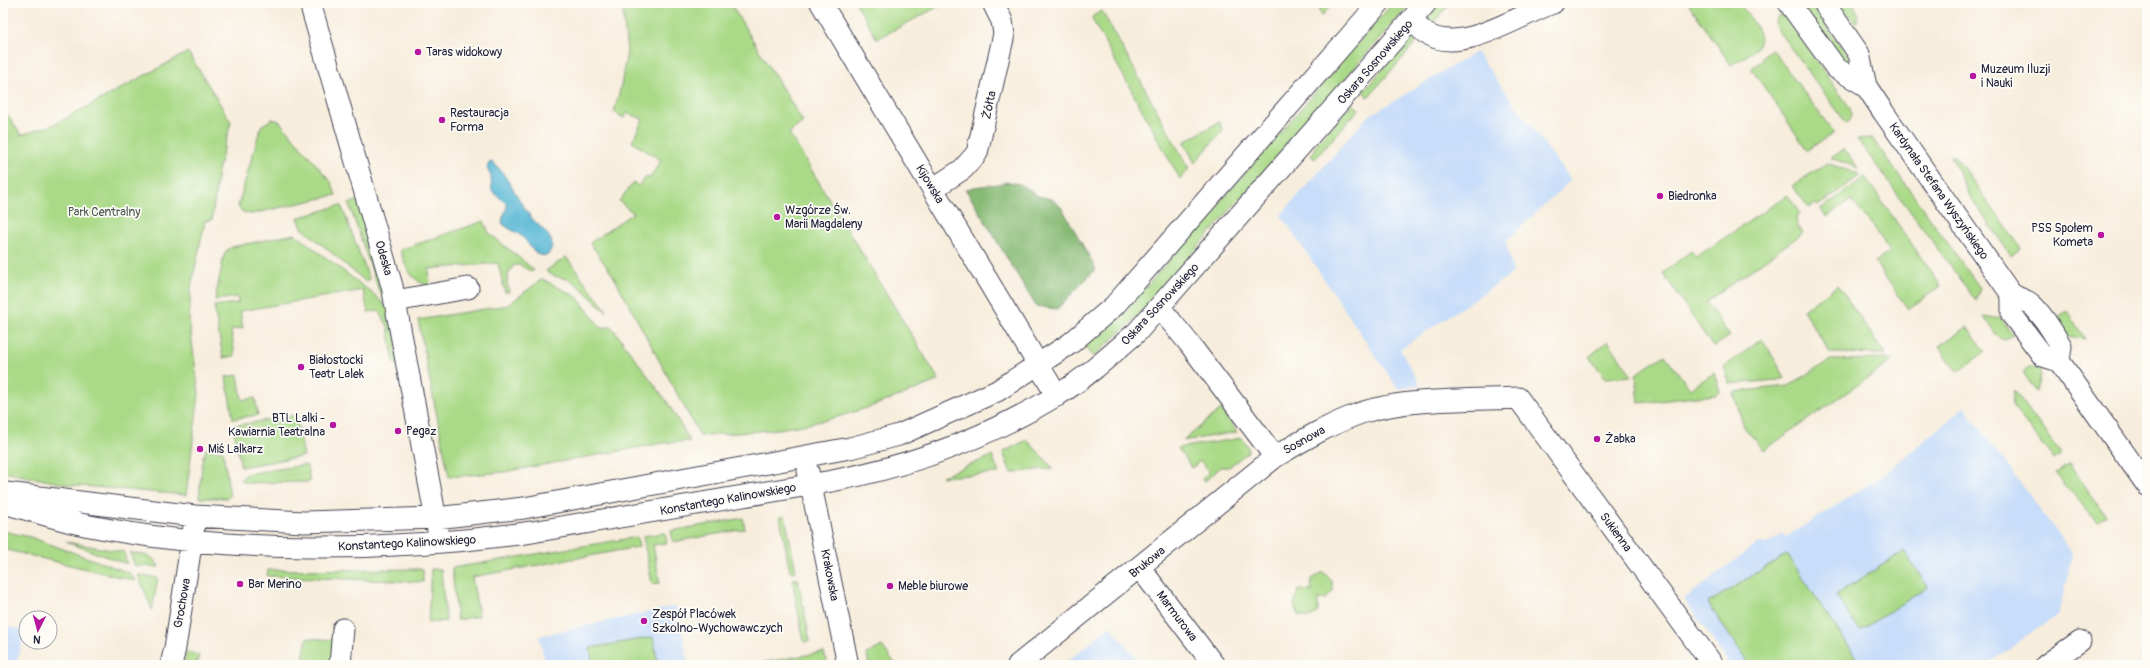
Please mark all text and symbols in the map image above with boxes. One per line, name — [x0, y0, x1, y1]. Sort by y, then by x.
street label: Oskara Sosnowskiego — [1335, 17, 1417, 108]
place label: Taras widokowy — [426, 45, 502, 60]
marker: Taras widokowy — [413, 47, 423, 57]
place label: Muzeum Iluzji i Nauki — [1981, 62, 2050, 91]
marker: Muzeum Iluzji i Nauki — [1968, 71, 1978, 81]
street label: Żółta — [978, 89, 1000, 121]
place label: Restauracja Forma — [450, 106, 509, 135]
marker: Restauracja Forma — [437, 115, 447, 125]
street label: Kardynała Stefana Wyszyńskiego — [1886, 120, 1992, 263]
street label: Kijowska — [912, 162, 947, 207]
place label: Biedronka — [1668, 189, 1717, 204]
marker: Biedronka — [1655, 191, 1665, 201]
place label: Wzgórze Św. Marii Magdaleny — [785, 202, 862, 232]
park label: Park Centralny — [68, 205, 140, 220]
marker: Wzgórze Św. Marii Magdaleny — [772, 212, 782, 222]
place label: PSS Społem Kometa — [2031, 221, 2093, 250]
marker: PSS Społem Kometa — [2096, 230, 2106, 240]
street label: Odeska — [371, 239, 396, 278]
street label: Oskara Sosnowskiego — [1118, 260, 1203, 349]
place label: Białostocki Teatr Lalek — [309, 353, 364, 382]
marker: Białostocki Teatr Lalek — [296, 362, 306, 372]
place label: BTL Lalki - Kawiarnia Teatralna — [228, 411, 325, 440]
marker: BTL Lalki - Kawiarnia Teatralna — [328, 420, 338, 430]
street label: Sosnowa — [1281, 423, 1328, 458]
place label: Pegaz — [406, 424, 436, 439]
marker: Pegaz — [393, 426, 403, 436]
place label: Żabka — [1605, 431, 1636, 447]
marker: Żabka — [1592, 434, 1602, 444]
place label: Miś Lalkarz — [208, 442, 263, 457]
marker: Miś Lalkarz — [195, 444, 205, 454]
street label: Konstantego Kalinowskiego — [659, 480, 798, 519]
street label: Sukienna — [1596, 510, 1635, 555]
street label: Konstantego Kalinowskiego — [338, 532, 477, 555]
street label: Brukowa — [1126, 543, 1169, 581]
street label: Krakowska — [817, 548, 842, 603]
street label: Grochowa — [171, 577, 194, 629]
place label: Bar Merino — [248, 577, 302, 592]
marker: Bar Merino — [235, 579, 245, 589]
place label: Meble biurowe — [898, 579, 968, 594]
marker: Meble biurowe — [885, 581, 895, 591]
street label: Marmurowa — [1153, 588, 1201, 645]
place label: Zespół Placówek Szkolno-Wychowawczych — [652, 607, 783, 636]
north arrow — [18, 610, 58, 650]
marker: Zespół Placówek Szkolno-Wychowawczych — [639, 616, 649, 626]
text: N — [32, 633, 41, 646]

